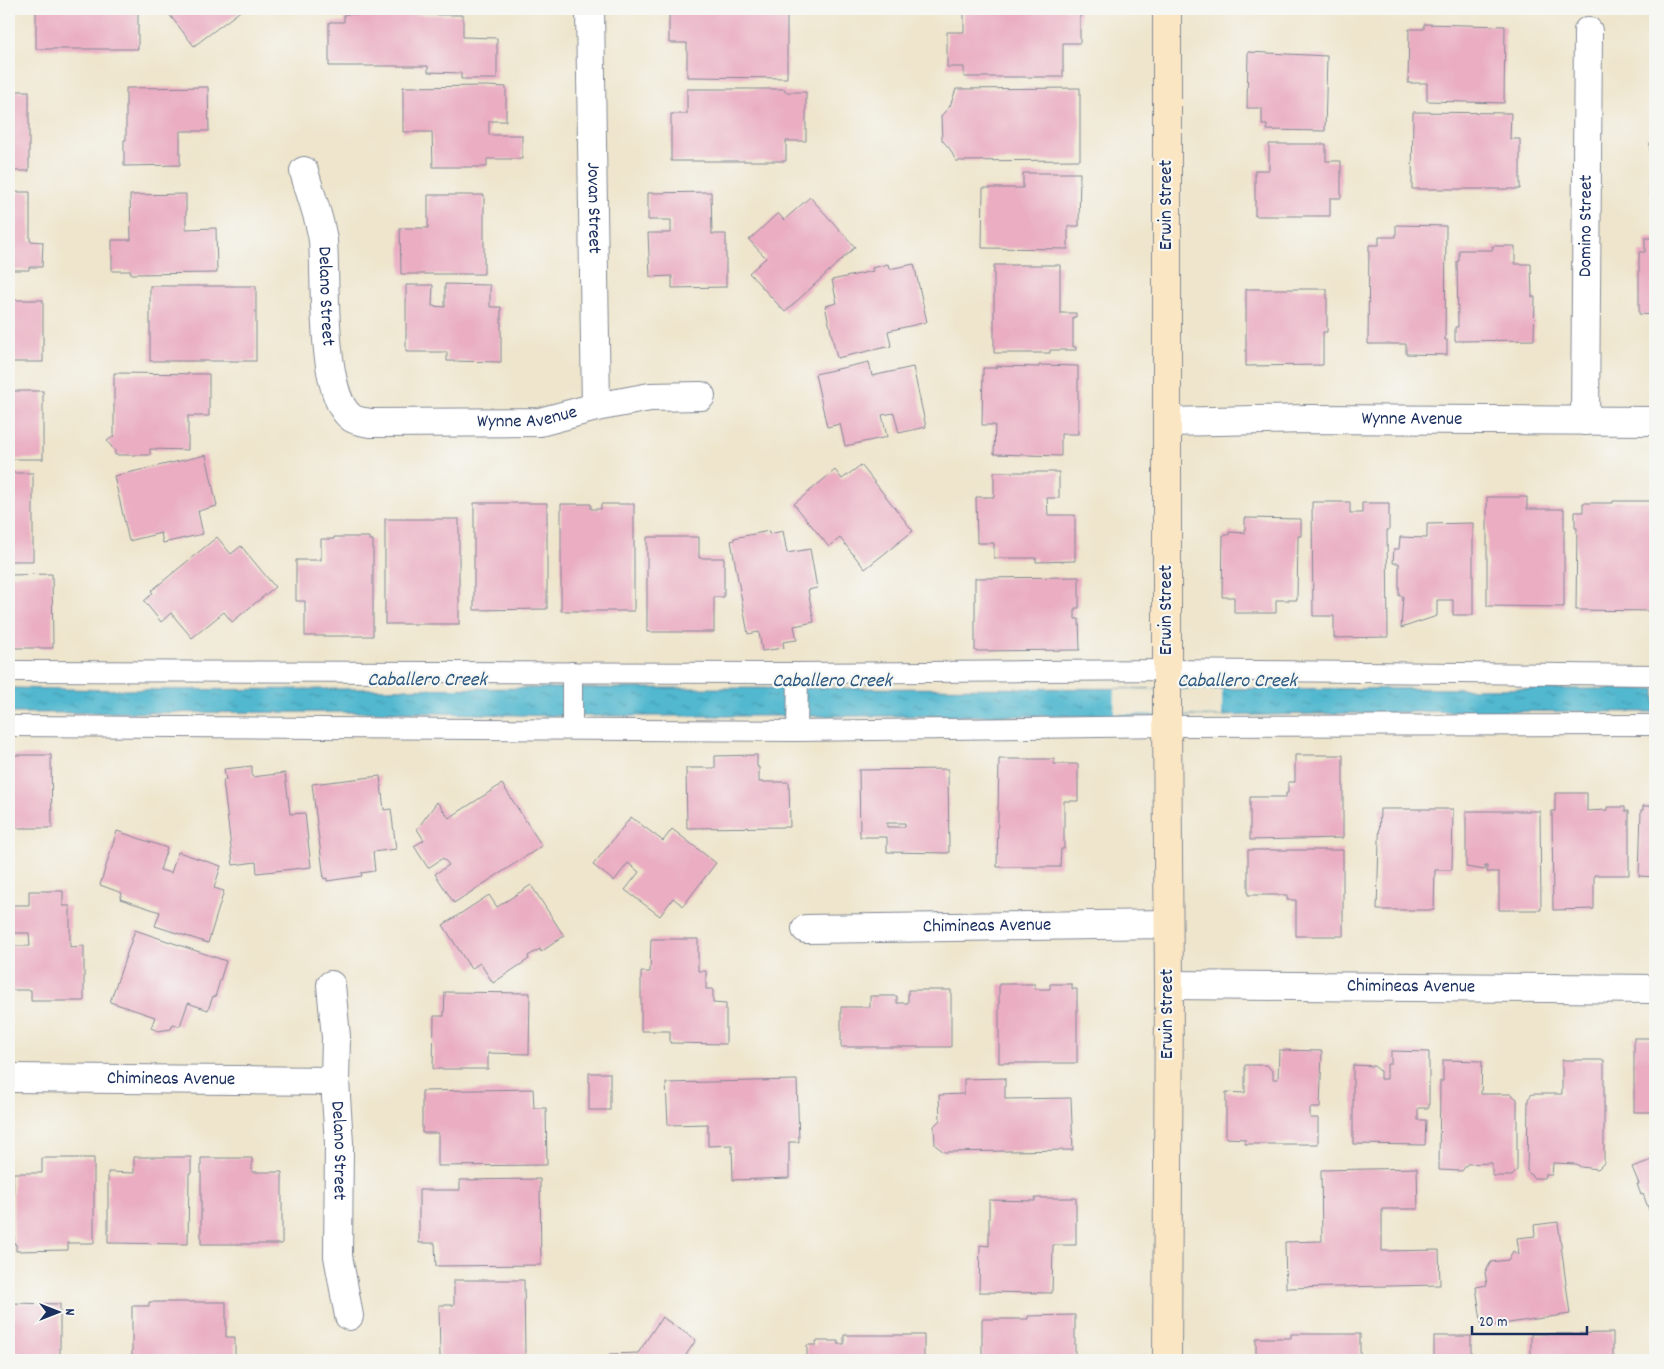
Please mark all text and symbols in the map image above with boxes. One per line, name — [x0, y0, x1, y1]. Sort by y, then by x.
street label: Erwin Street — [1154, 160, 1181, 250]
street label: Jovan Street — [579, 162, 607, 254]
street label: Domino Street — [1573, 175, 1600, 277]
street label: Delano Street — [310, 246, 341, 347]
street label: Wynne Avenue — [477, 399, 580, 436]
street label: Wynne Avenue — [1361, 406, 1463, 433]
street label: Erwin Street — [1154, 565, 1181, 655]
water label: Caballero Creek — [367, 667, 489, 695]
water label: Caballero Creek — [772, 668, 894, 696]
water label: Caballero Creek — [1177, 668, 1299, 696]
street label: Chimineas Avenue — [922, 912, 1051, 941]
street label: Erwin Street — [1155, 969, 1182, 1059]
street label: Chimineas Avenue — [1347, 973, 1475, 1001]
street label: Chimineas Avenue — [107, 1065, 235, 1094]
street label: Delano Street — [323, 1100, 353, 1200]
north arrow — [32, 1286, 82, 1336]
scale bar — [1472, 1304, 1586, 1336]
text: N — [59, 1309, 79, 1316]
text: 20 m — [1479, 1312, 1507, 1334]

